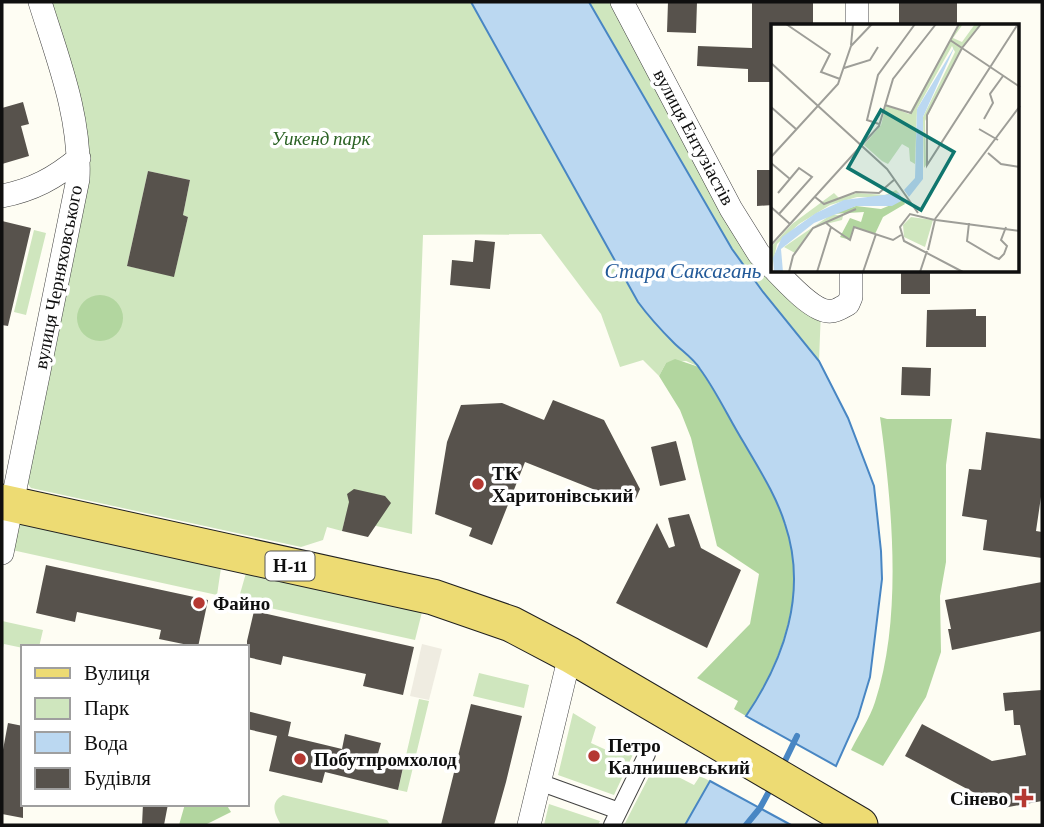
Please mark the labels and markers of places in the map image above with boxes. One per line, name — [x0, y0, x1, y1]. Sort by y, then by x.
place label: ТК Харитонівський — [492, 463, 633, 506]
marker: ТК Харитонівський — [470, 476, 486, 492]
place label: Файно — [213, 593, 270, 614]
marker: Файно — [191, 595, 207, 611]
place label: Петро Калнишевський — [608, 735, 750, 778]
marker: Петро Калнишевський — [586, 748, 602, 764]
place label: Побутпромхолод — [314, 749, 457, 770]
marker: Побутпромхолод — [292, 751, 308, 767]
place label: Сінево — [950, 788, 1008, 809]
marker: Сінево — [1014, 788, 1034, 808]

